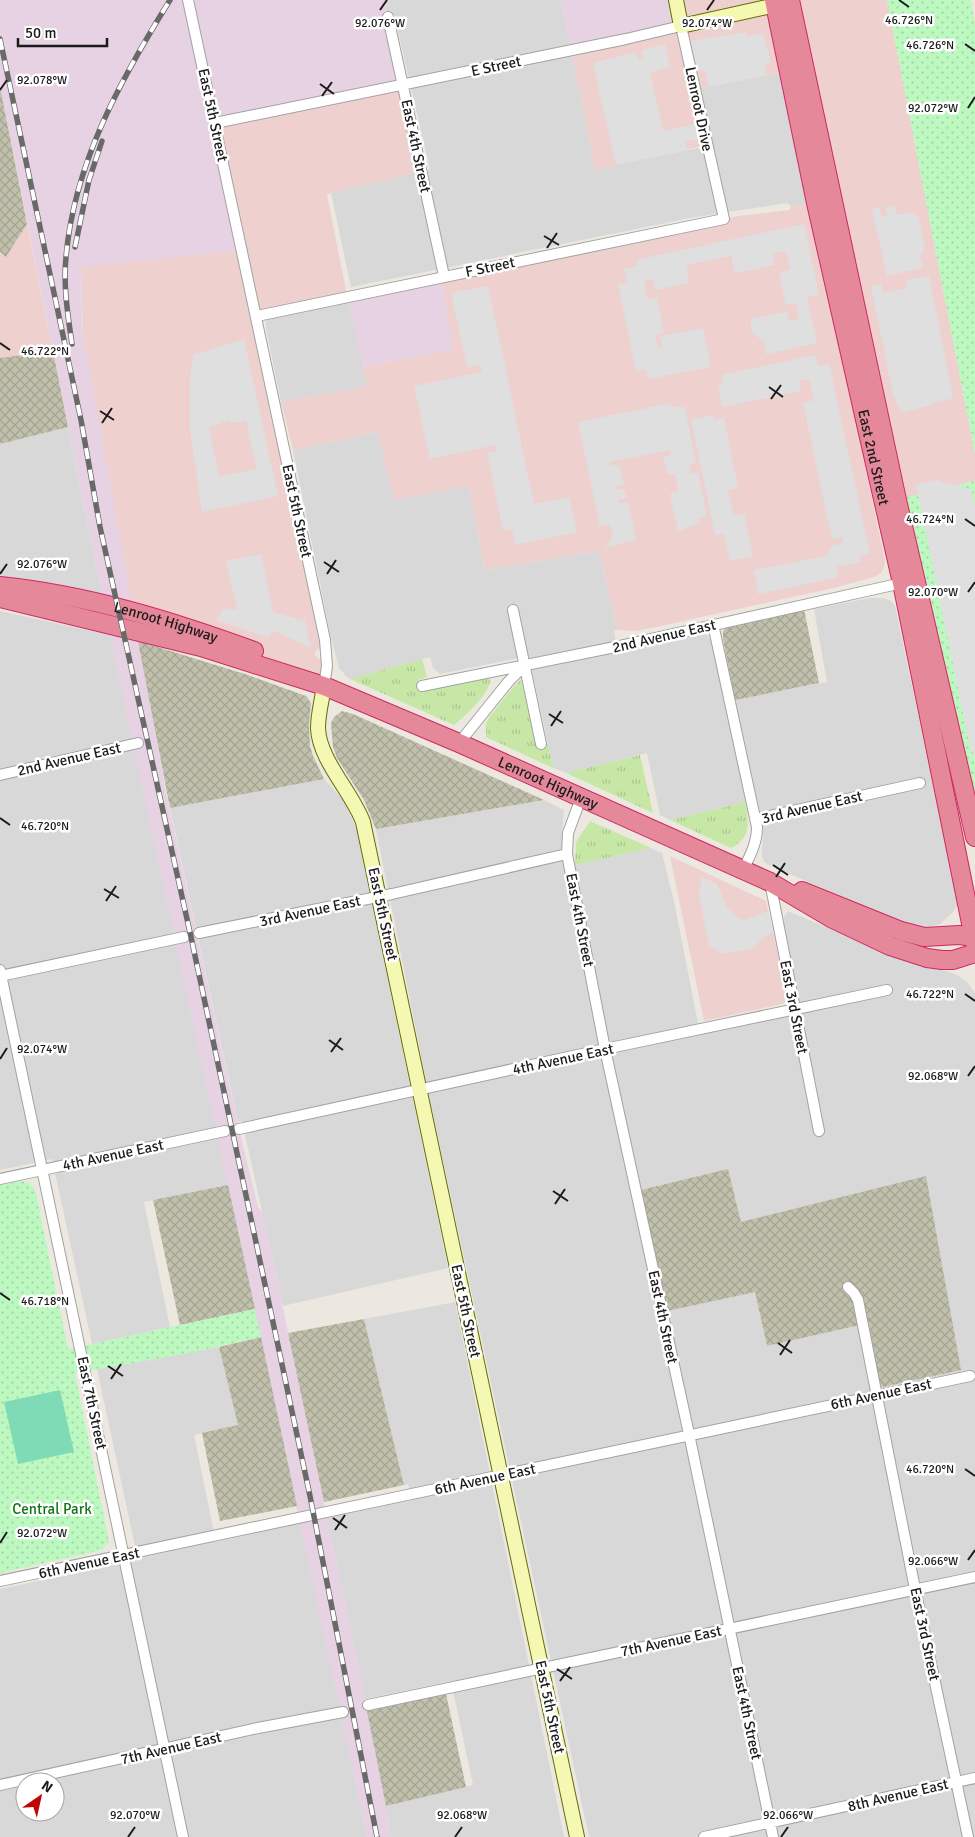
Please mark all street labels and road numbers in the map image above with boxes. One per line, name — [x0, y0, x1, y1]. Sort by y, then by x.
street label: E Street — [469, 52, 523, 80]
street label: Lenroot Drive — [681, 65, 717, 153]
street label: East 5th Street — [194, 67, 232, 163]
street label: East 4th Street — [397, 98, 435, 194]
street label: F Street — [464, 253, 516, 281]
street label: East 2nd Street — [854, 408, 893, 507]
street label: East 5th Street — [278, 463, 316, 559]
street label: Lenroot Highway — [112, 598, 220, 646]
street label: 2nd Avenue East — [611, 615, 717, 657]
street label: 2nd Avenue East — [16, 738, 122, 780]
street label: Lenroot Highway — [495, 753, 601, 813]
street label: 3rd Avenue East — [760, 787, 864, 827]
street label: East 5th Street — [364, 866, 402, 962]
street label: East 4th Street — [562, 872, 598, 968]
street label: 3rd Avenue East — [258, 892, 362, 930]
street label: East 3rd Street — [776, 959, 812, 1055]
street label: 4th Avenue East — [511, 1040, 615, 1078]
street label: 4th Avenue East — [61, 1136, 165, 1174]
street label: East 5th Street — [447, 1263, 485, 1359]
street label: East 4th Street — [644, 1269, 682, 1365]
street label: East 7th Street — [73, 1355, 111, 1451]
street label: 6th Avenue East — [829, 1375, 933, 1413]
street label: 6th Avenue East — [433, 1460, 537, 1498]
street label: 6th Avenue East — [37, 1544, 141, 1582]
street label: East 3rd Street — [906, 1586, 944, 1682]
street label: 7th Avenue East — [619, 1622, 723, 1660]
street label: East 5th Street — [531, 1659, 569, 1755]
street label: East 4th Street — [728, 1665, 766, 1761]
street label: 7th Avenue East — [119, 1728, 223, 1768]
street label: 8th Avenue East — [846, 1775, 950, 1815]

